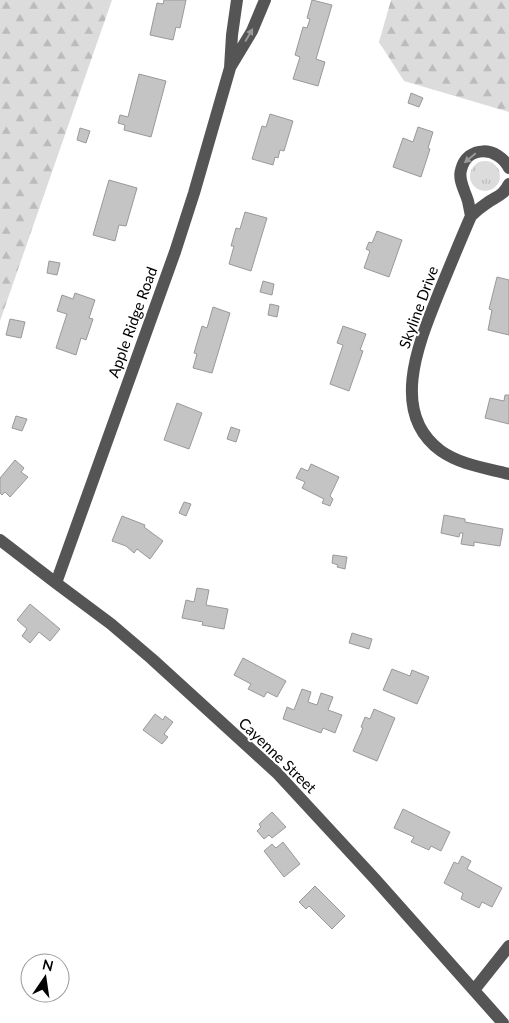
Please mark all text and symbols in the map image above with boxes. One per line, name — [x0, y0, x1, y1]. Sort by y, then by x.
one-way arrow — [245, 28, 253, 42]
one-way arrow — [464, 152, 476, 163]
street label: Skyline Drive — [395, 263, 441, 351]
street label: Apple Ridge Road — [104, 264, 160, 380]
street label: Cayenne Street — [236, 714, 321, 797]
north arrow — [20, 953, 70, 1003]
text: N — [41, 955, 55, 974]

